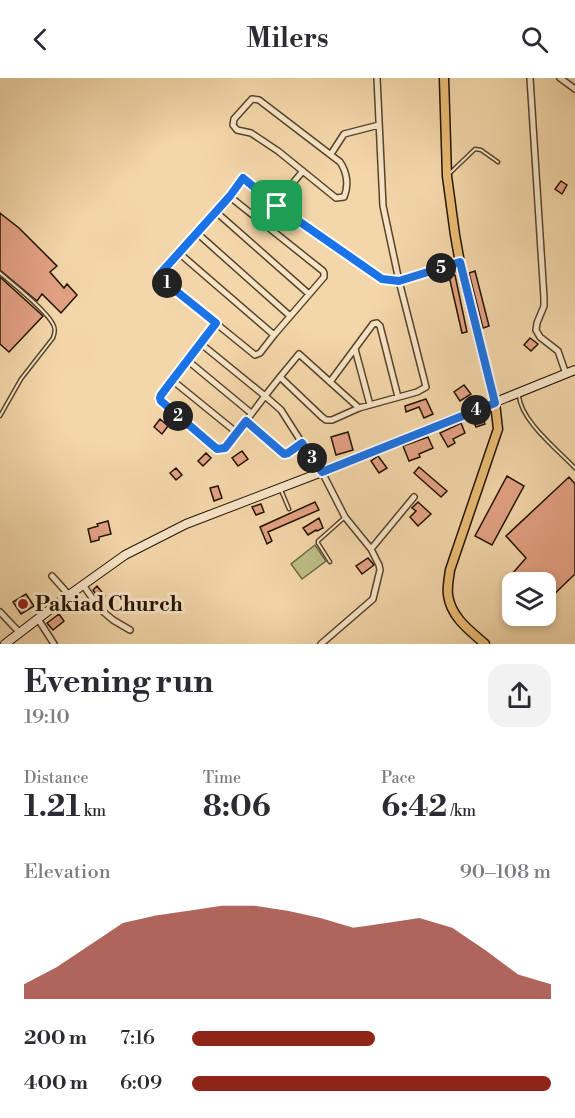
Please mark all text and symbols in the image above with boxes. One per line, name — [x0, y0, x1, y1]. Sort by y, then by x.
text: Milers — [246, 22, 329, 56]
icon: back — [24, 23, 57, 56]
icon: search — [518, 23, 551, 56]
pin — [251, 180, 302, 231]
icon: arrive — [260, 189, 293, 222]
pin: 5 — [426, 253, 456, 283]
text: 5 — [436, 258, 446, 278]
pin: 1 — [152, 268, 182, 298]
text: 1 — [163, 273, 171, 293]
pin: 4 — [461, 395, 491, 425]
text: 4 — [471, 400, 481, 420]
pin: 2 — [163, 401, 193, 431]
text: 2 — [173, 406, 183, 426]
pin: 3 — [297, 443, 327, 473]
text: 3 — [307, 448, 317, 468]
map controls — [502, 572, 556, 626]
button: layers — [502, 572, 556, 626]
place label: Pakiad Church — [35, 592, 183, 618]
marker: Pakiad Church — [16, 597, 30, 611]
text: Evening run — [24, 662, 213, 703]
button: share — [488, 664, 551, 727]
text: 19:10 — [24, 705, 70, 730]
text: Distance — [24, 768, 89, 788]
text: Time — [203, 768, 241, 788]
text: Pace — [381, 768, 416, 788]
text: 1.21 — [24, 788, 80, 826]
text: 8:06 — [203, 788, 271, 826]
text: 6:42 — [381, 788, 447, 826]
text: km — [80, 801, 106, 821]
text: /km — [447, 801, 476, 821]
text: Elevation — [24, 860, 111, 885]
text: 90–108 m — [460, 860, 551, 885]
text: 200 m — [24, 1026, 87, 1051]
text: 7:16 — [120, 1026, 155, 1051]
text: 400 m — [24, 1071, 88, 1096]
text: 6:09 — [120, 1071, 162, 1096]

